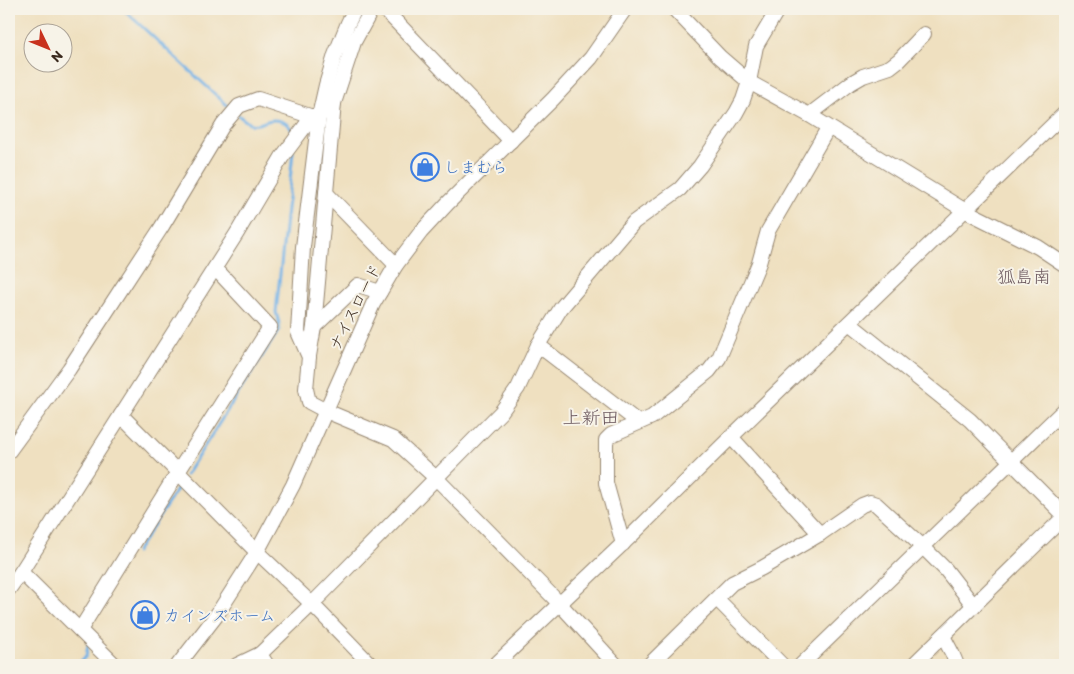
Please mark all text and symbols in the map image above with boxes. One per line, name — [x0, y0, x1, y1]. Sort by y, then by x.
north arrow — [22, 22, 72, 72]
text: N — [48, 47, 67, 66]
shop icon: しまむら — [410, 152, 440, 182]
place label: しまむら — [444, 158, 508, 177]
street label: ナイスロード — [325, 261, 385, 353]
district label: 狐島南 — [997, 266, 1051, 288]
district label: 上新田 — [562, 406, 620, 429]
shop icon: カインズホーム — [130, 600, 160, 630]
place label: カインズホーム — [164, 606, 275, 625]

